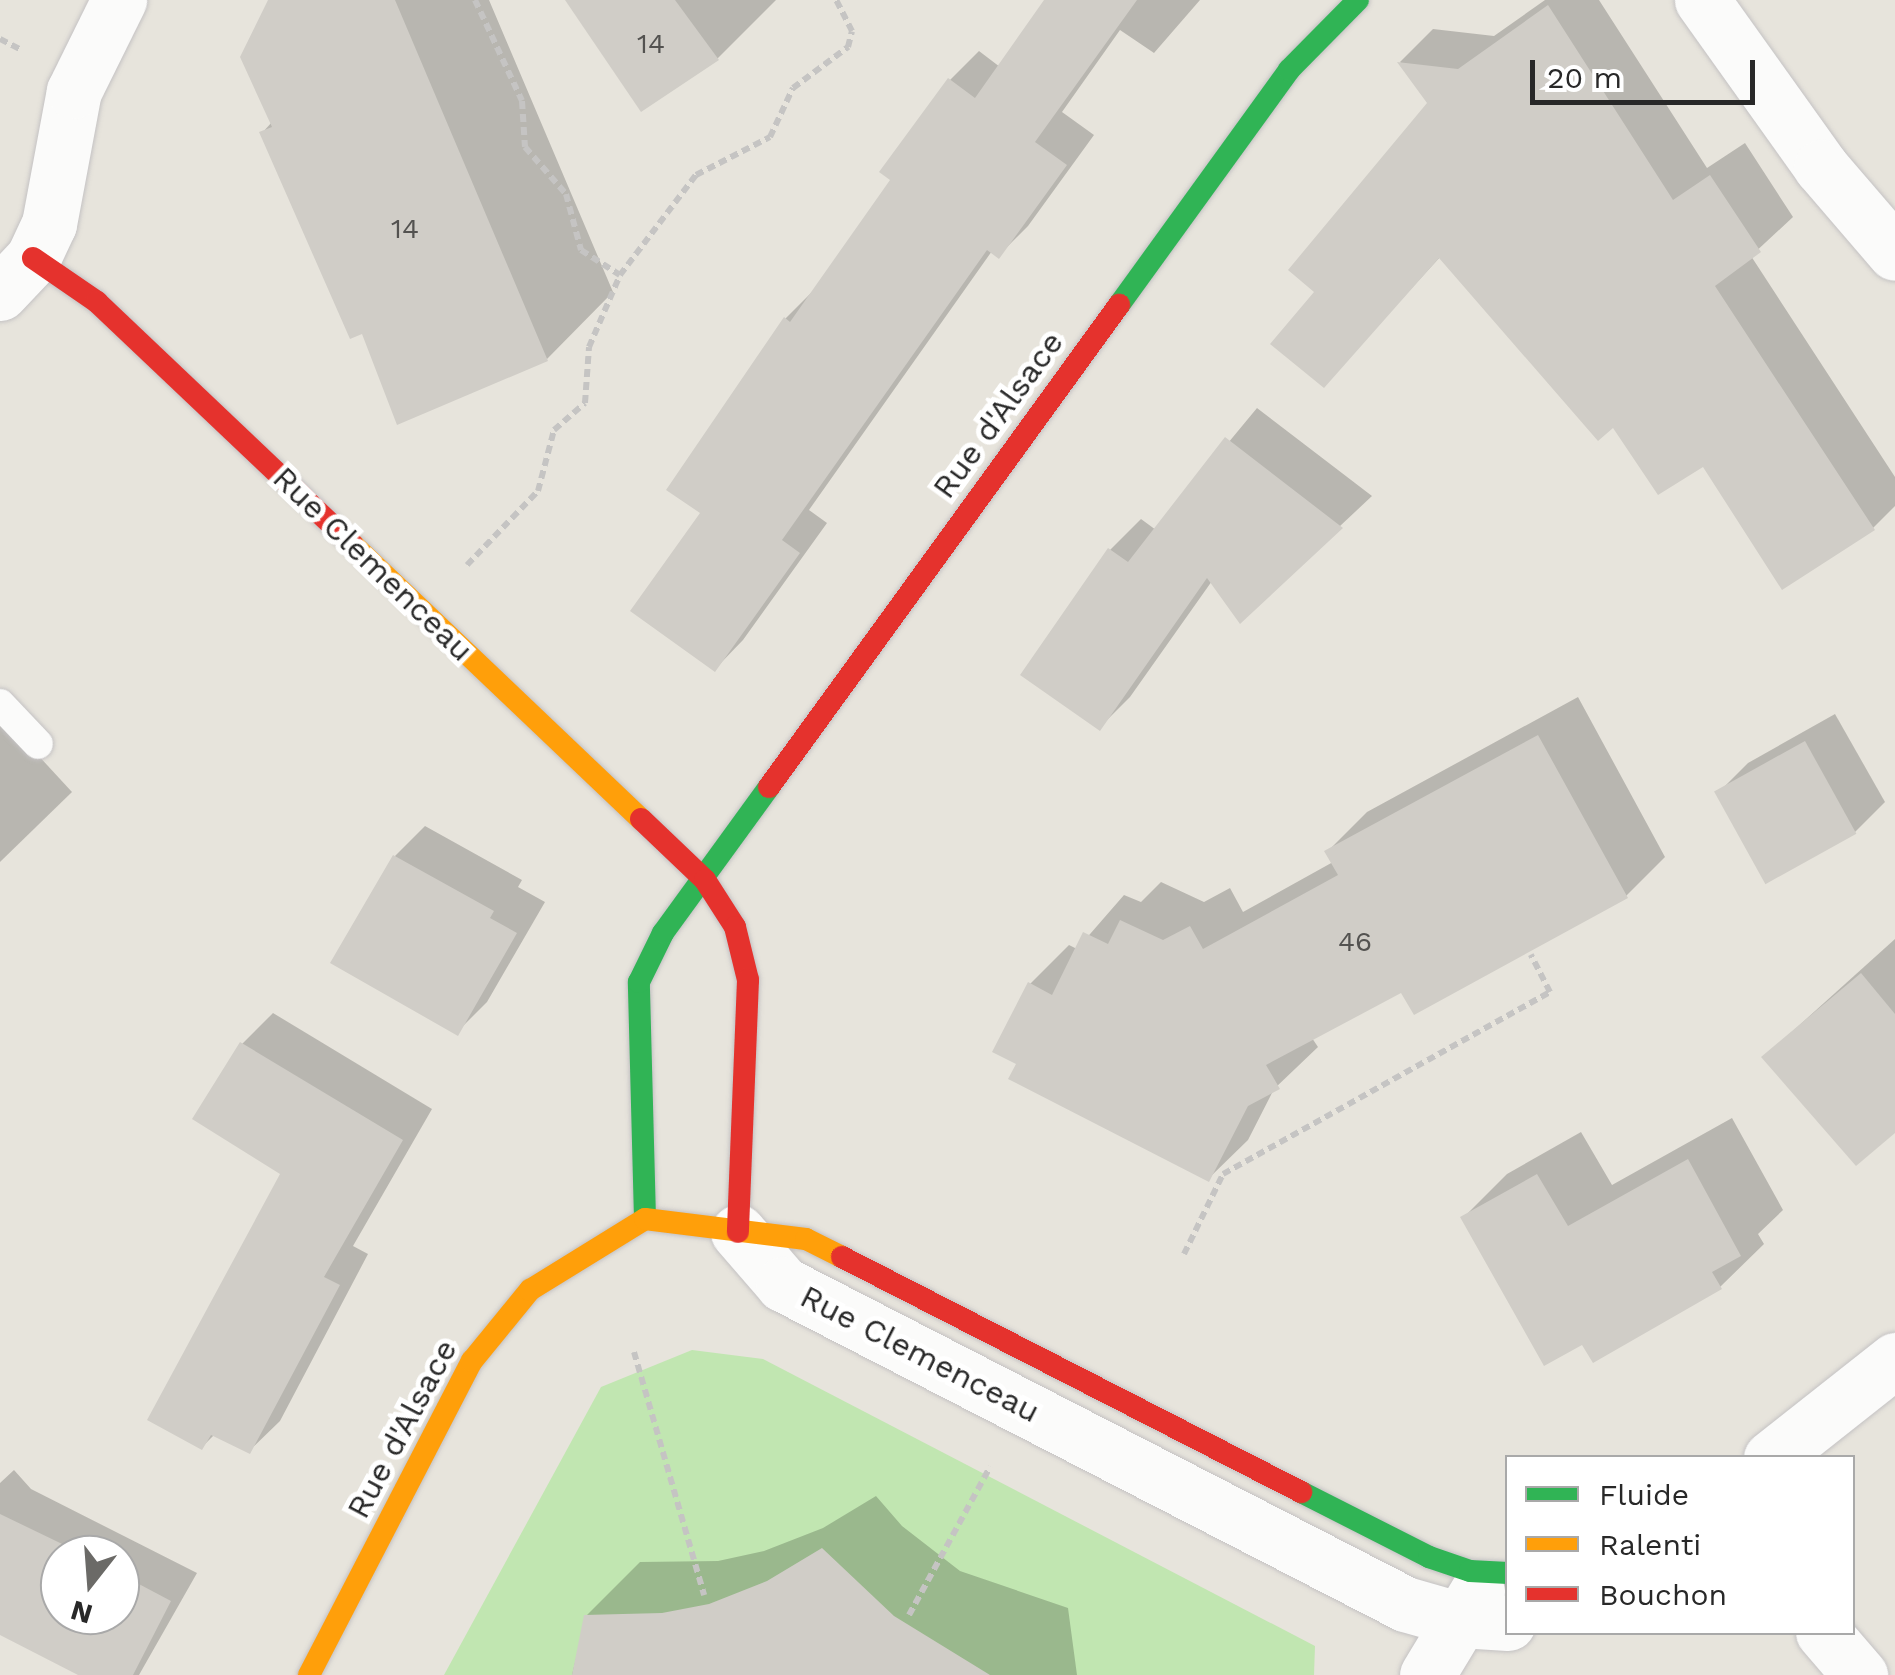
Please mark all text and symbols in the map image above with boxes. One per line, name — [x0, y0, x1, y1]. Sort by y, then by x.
house number: 14 — [637, 27, 665, 61]
scale bar — [1535, 40, 1760, 102]
text: 20 m — [1547, 60, 1622, 95]
house number: 14 — [391, 212, 419, 246]
street label: Rue d'Alsace — [925, 324, 1071, 506]
street label: Rue Clemenceau — [265, 459, 481, 669]
house number: 46 — [1338, 925, 1372, 959]
street label: Rue Clemenceau — [794, 1277, 1046, 1431]
street label: Rue d'Alsace — [339, 1333, 465, 1525]
legend — [1505, 1455, 1855, 1635]
text: Fluide — [1599, 1477, 1689, 1512]
text: Ralenti — [1599, 1527, 1701, 1562]
north arrow — [40, 1535, 140, 1635]
text: Bouchon — [1599, 1577, 1727, 1612]
text: N — [67, 1593, 96, 1631]

